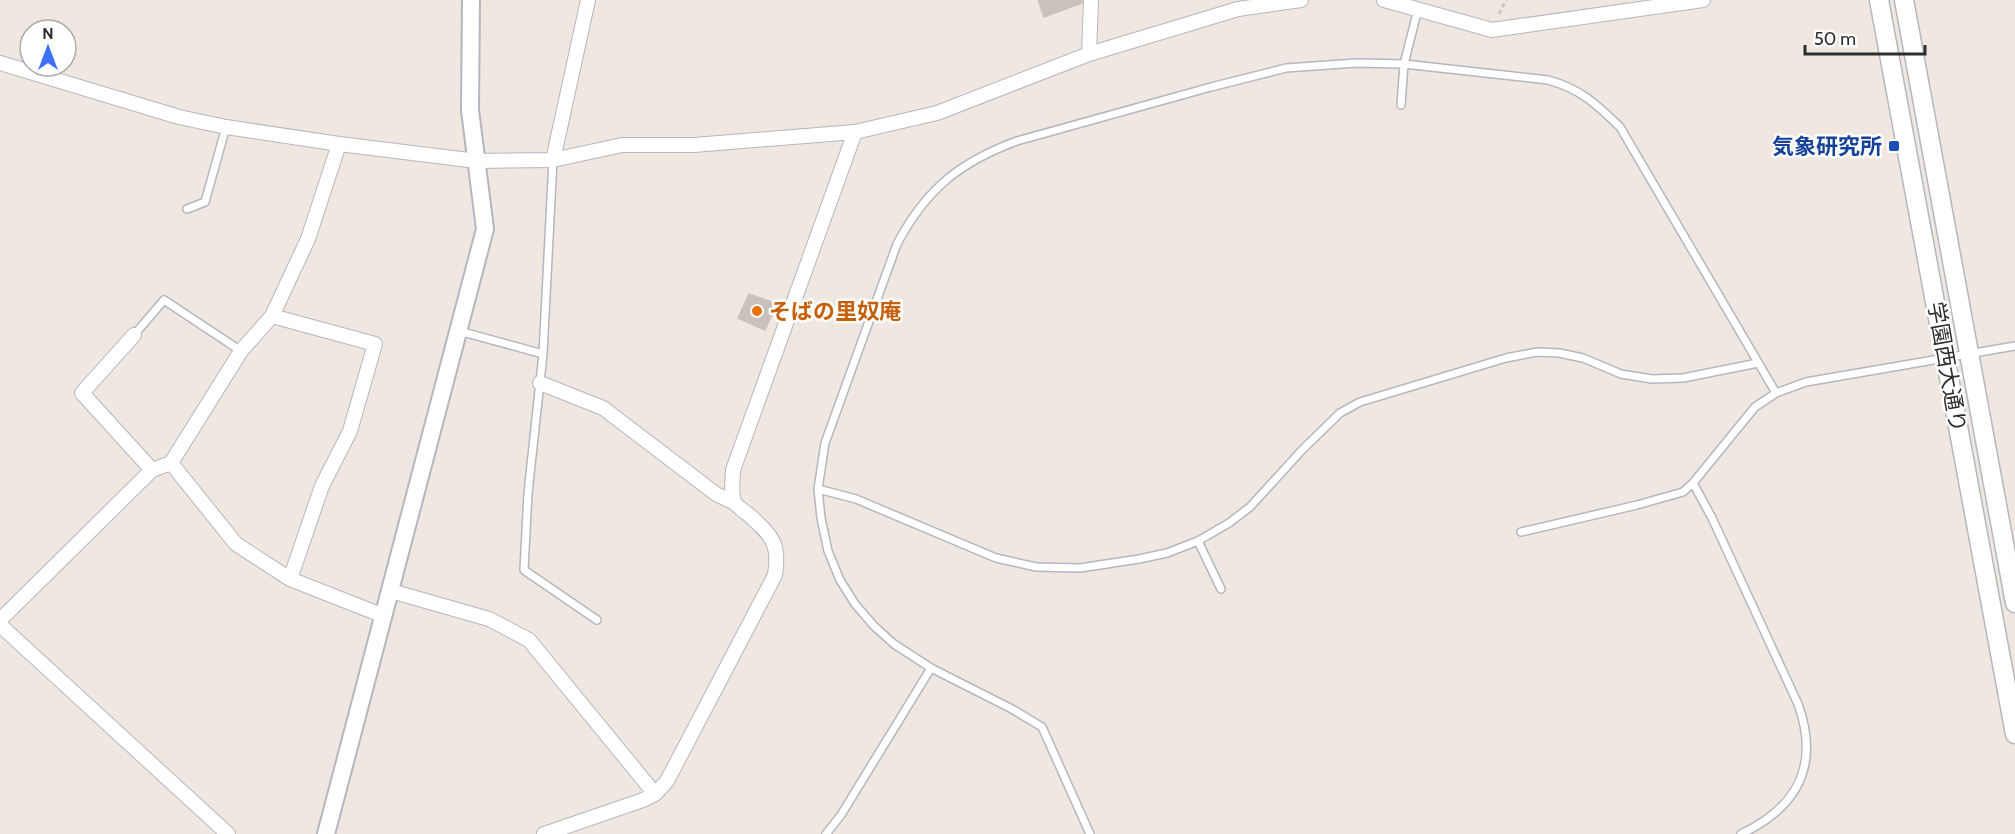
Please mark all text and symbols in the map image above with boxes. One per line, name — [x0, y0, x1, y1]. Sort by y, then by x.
north arrow — [18, 18, 78, 78]
scale bar — [1805, 18, 1925, 56]
text: N — [42, 24, 54, 43]
text: 50 m — [1814, 28, 1856, 50]
place label: 気象研究所 — [1772, 133, 1882, 160]
marker: 気象研究所 — [1887, 139, 1901, 153]
place label: そばの里奴庵 — [769, 298, 901, 325]
street label: 学園西大通り — [1922, 300, 1972, 434]
marker: そばの里奴庵 — [750, 304, 764, 318]

